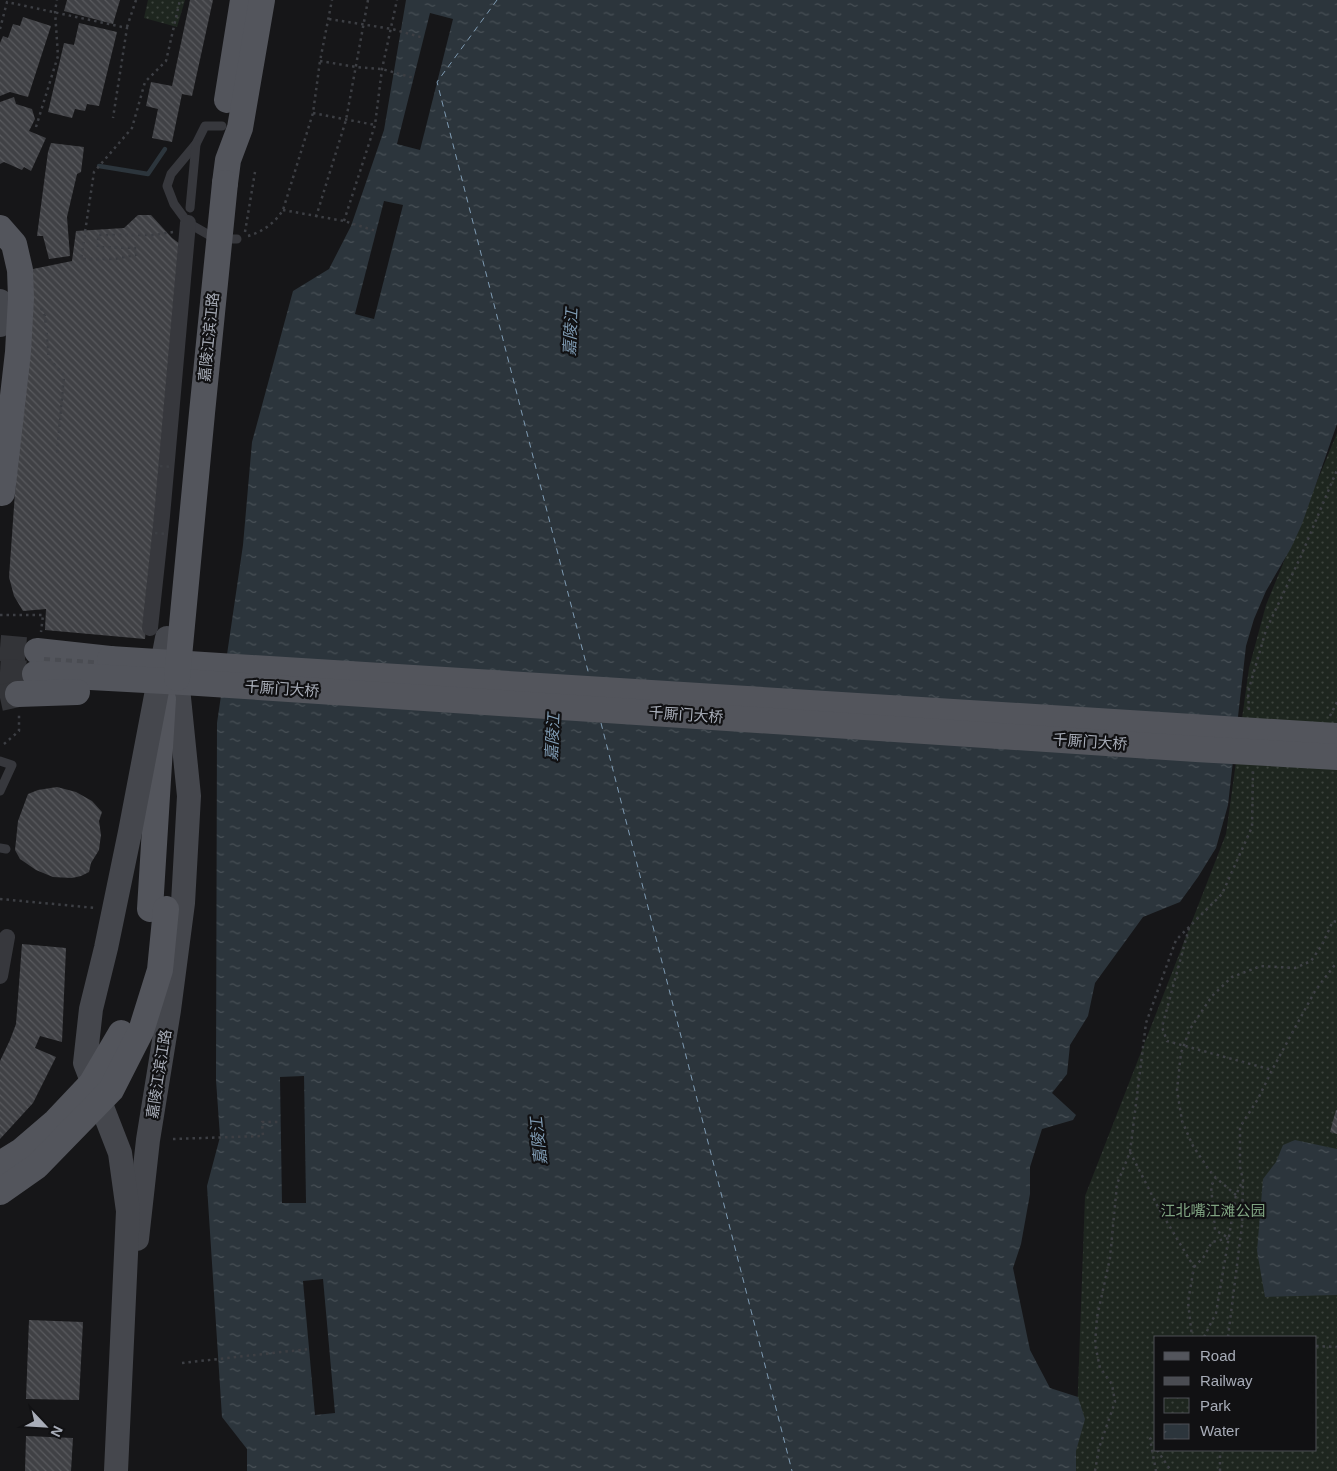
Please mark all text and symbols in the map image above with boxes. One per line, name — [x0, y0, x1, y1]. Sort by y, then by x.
street label: 嘉陵江滨江路 — [195, 291, 222, 383]
water label: 嘉陵江 — [561, 306, 580, 356]
street label: 千厮门大桥 — [244, 677, 320, 700]
street label: 千厮门大桥 — [648, 703, 724, 726]
water label: 嘉陵江 — [543, 711, 562, 761]
street label: 千厮门大桥 — [1052, 730, 1128, 753]
street label: 嘉陵江滨江路 — [143, 1028, 174, 1120]
water label: 嘉陵江 — [527, 1114, 549, 1166]
park label: 江北嘴江滩公园 — [1160, 1202, 1266, 1219]
legend — [1154, 1336, 1317, 1451]
text: Road — [1200, 1347, 1236, 1364]
text: Railway — [1200, 1372, 1253, 1389]
text: Park — [1200, 1397, 1231, 1414]
north arrow — [20, 1401, 70, 1451]
text: Water — [1200, 1422, 1239, 1439]
text: N — [47, 1424, 66, 1439]

